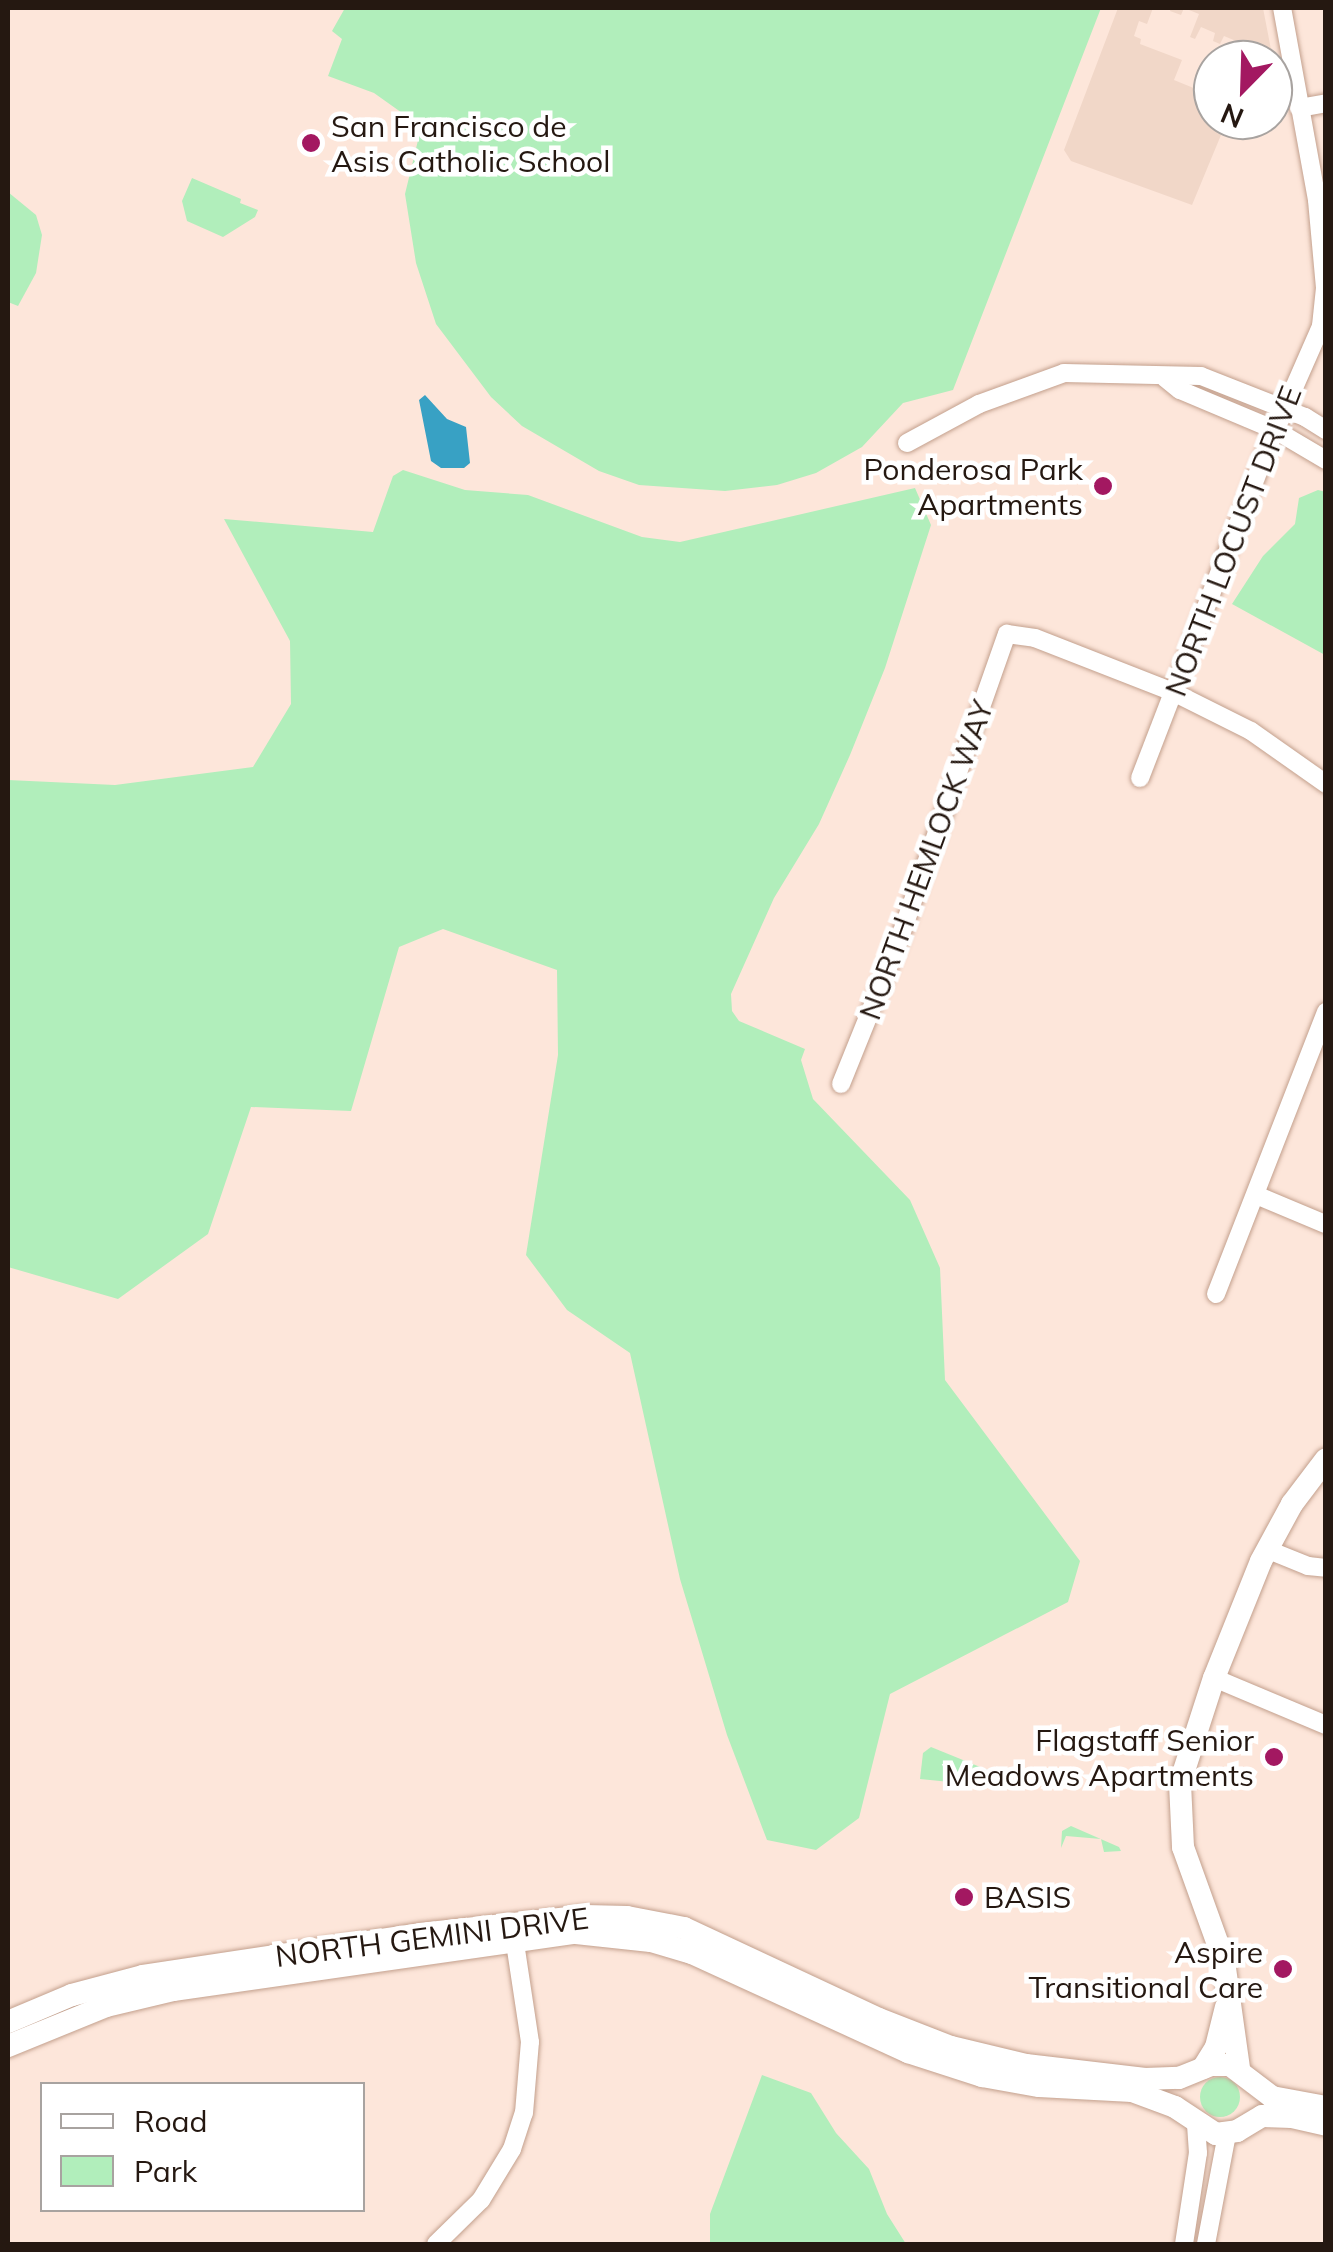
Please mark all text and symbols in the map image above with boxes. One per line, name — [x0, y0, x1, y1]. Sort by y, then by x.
north arrow — [1193, 40, 1293, 140]
text: N — [1215, 96, 1248, 136]
place label: San Francisco de Asis Catholic School — [331, 108, 610, 178]
marker: San Francisco de Asis Catholic School — [300, 132, 322, 154]
street label: NORTH LOCUST DRIVE — [1157, 381, 1309, 701]
place label: Ponderosa Park Apartments — [863, 451, 1083, 522]
marker: Ponderosa Park Apartments — [1092, 475, 1114, 497]
street label: NORTH HEMLOCK WAY — [851, 696, 1001, 1024]
place label: Flagstaff Senior Meadows Apartments — [945, 1722, 1254, 1792]
marker: Flagstaff Senior Meadows Apartments — [1263, 1746, 1285, 1768]
place label: BASIS — [984, 1879, 1071, 1915]
marker: BASIS — [953, 1886, 975, 1908]
street label: NORTH GEMINI DRIVE — [273, 1900, 591, 1974]
place label: Aspire Transitional Care — [1028, 1934, 1263, 2004]
marker: Aspire Transitional Care — [1272, 1958, 1294, 1980]
legend — [40, 2082, 365, 2212]
text: Road — [134, 2102, 208, 2140]
text: Park — [134, 2152, 197, 2190]

